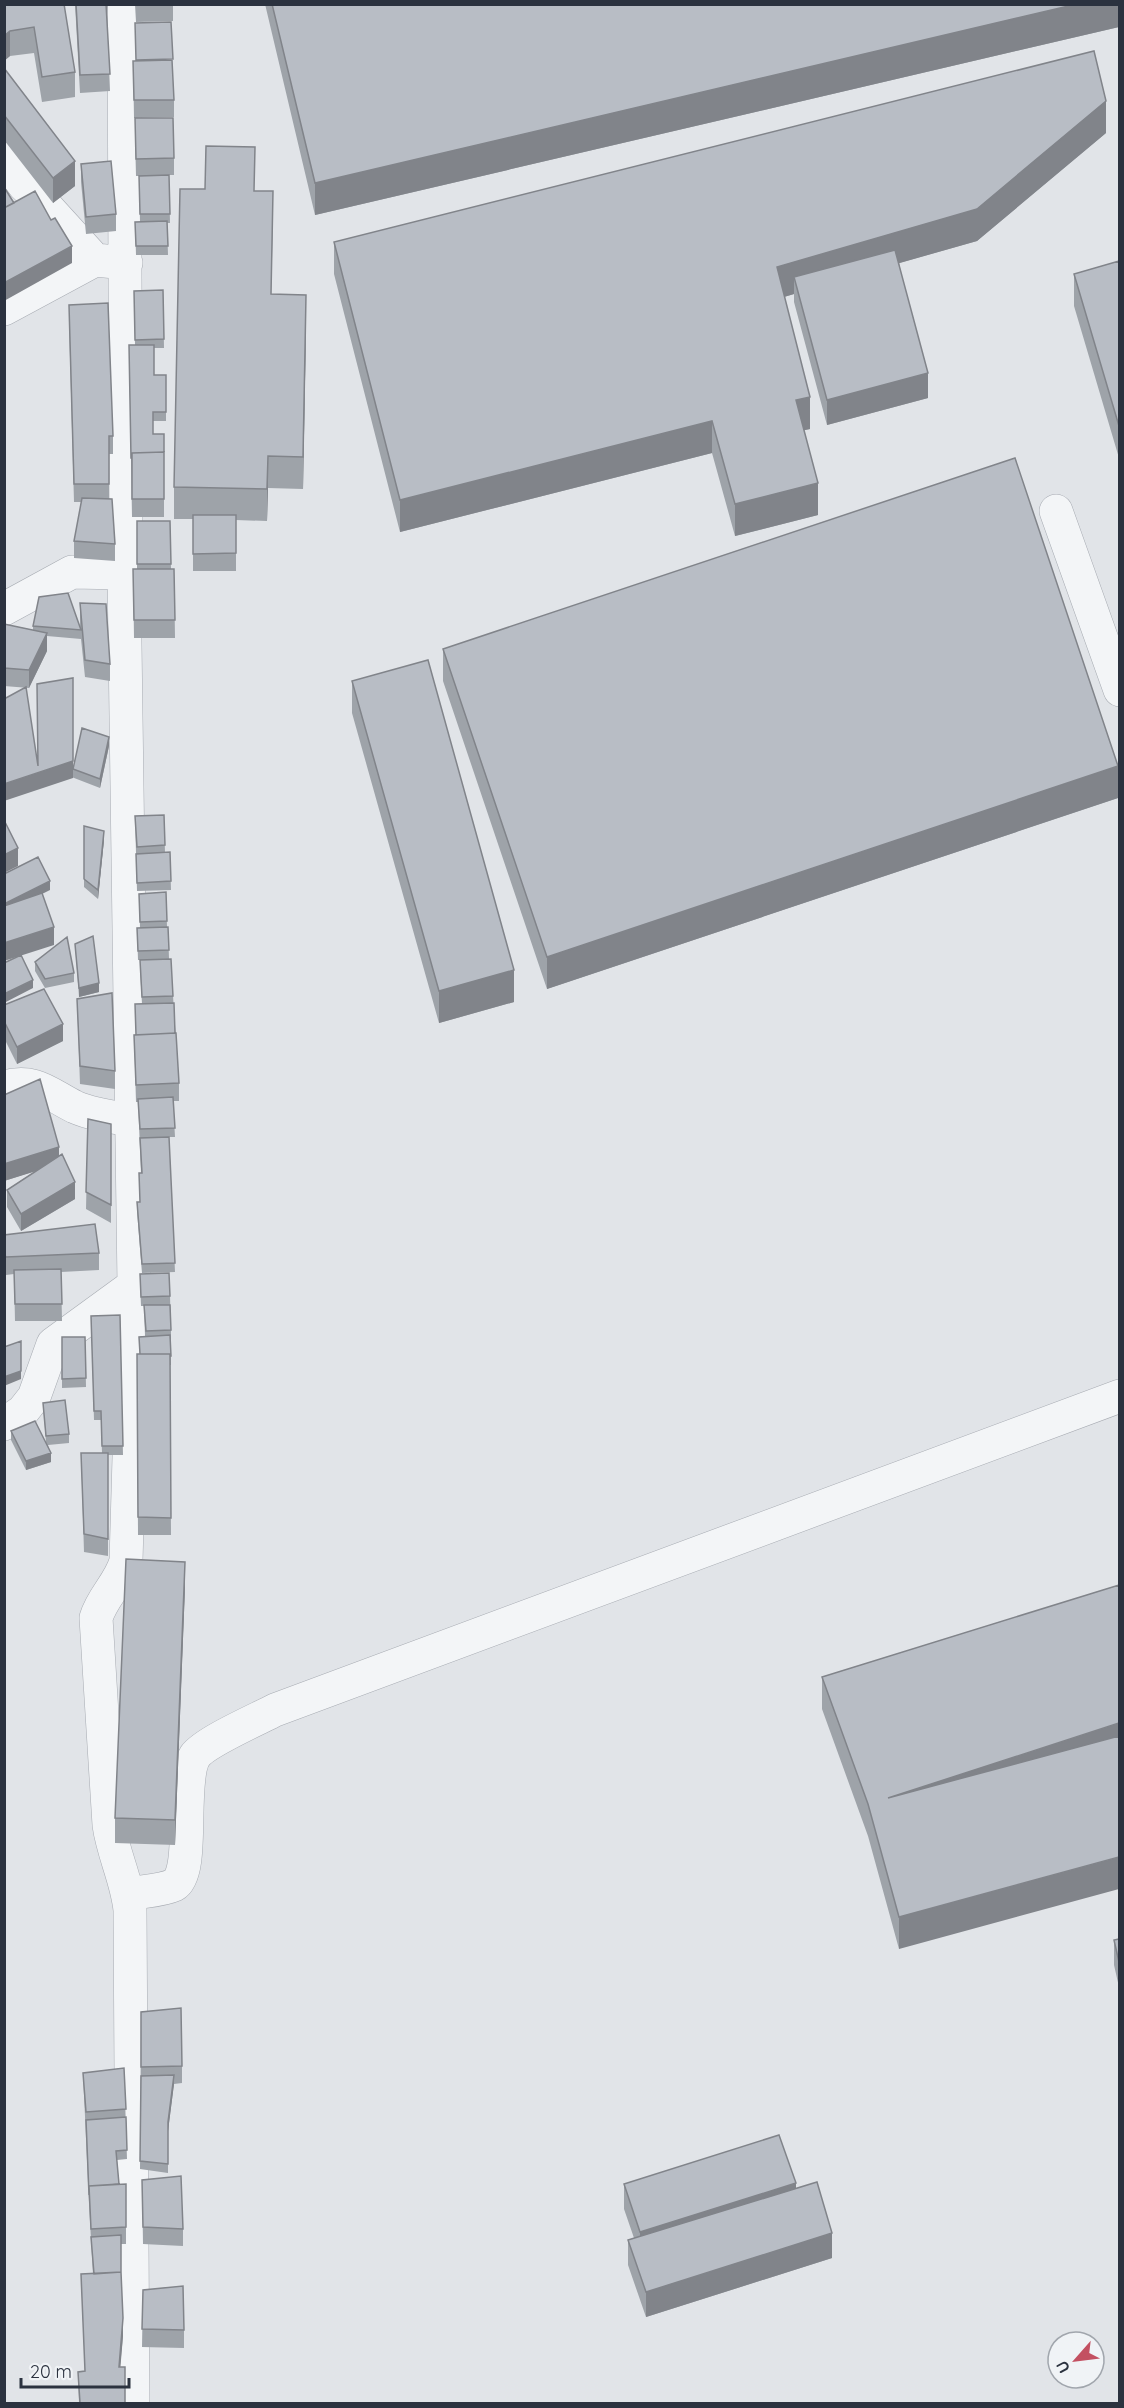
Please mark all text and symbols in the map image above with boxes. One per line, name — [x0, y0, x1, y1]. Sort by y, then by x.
north arrow — [1046, 2330, 1106, 2390]
scale bar — [21, 2351, 129, 2389]
text: U — [1051, 2357, 1074, 2377]
text: 20 m — [30, 2360, 72, 2383]

